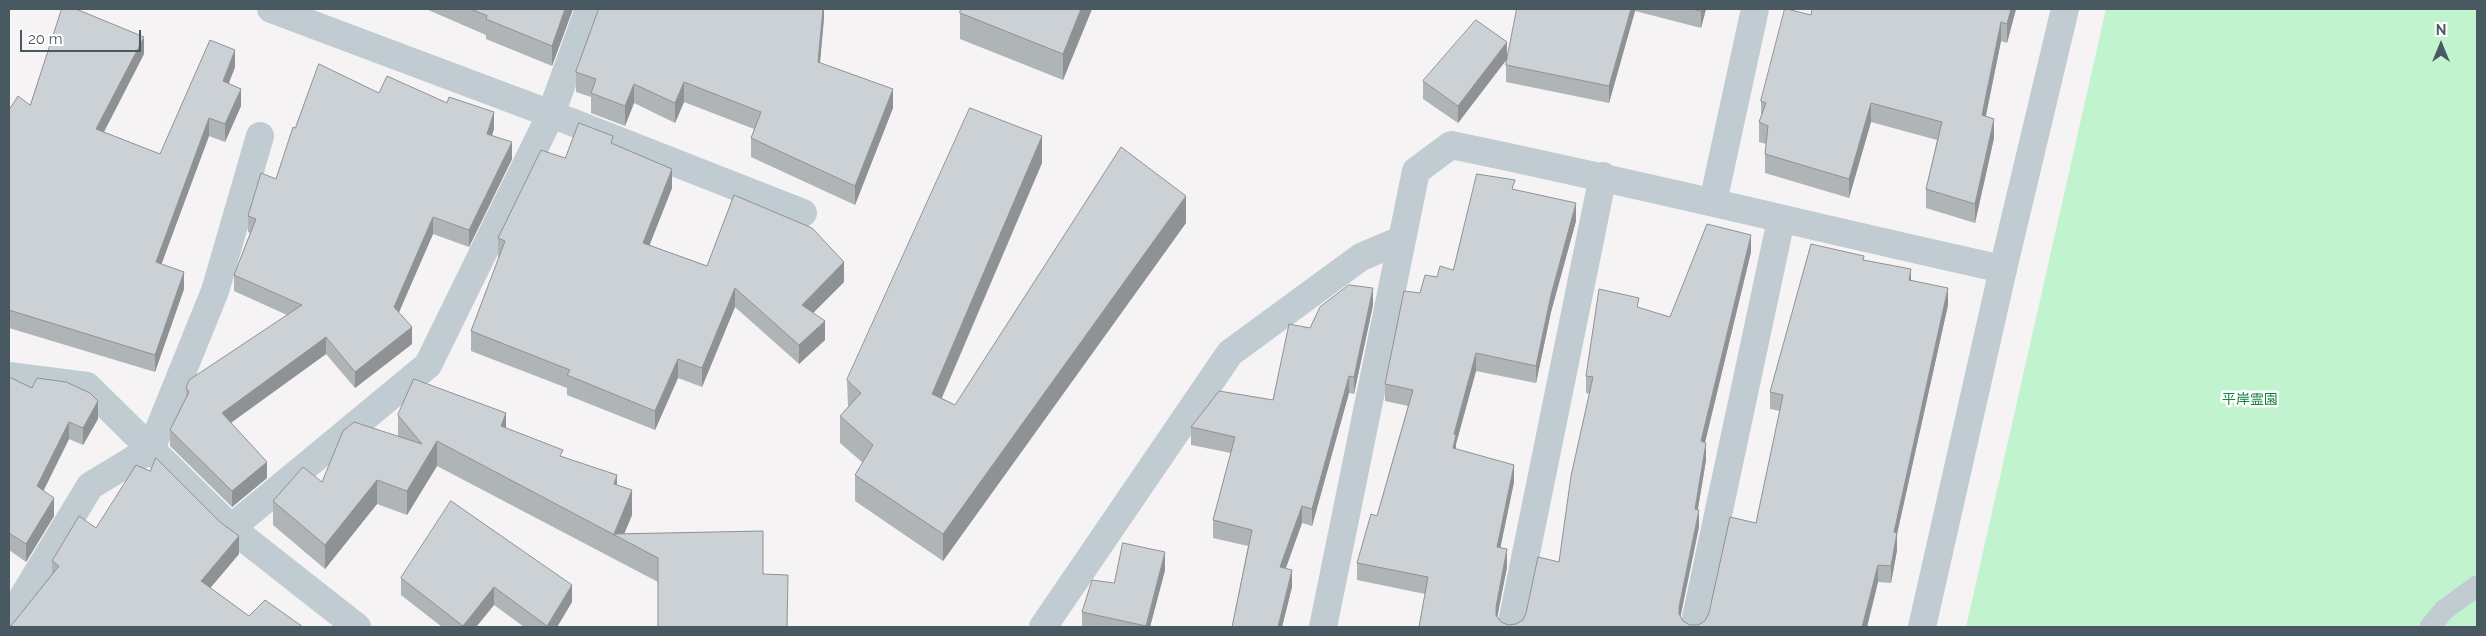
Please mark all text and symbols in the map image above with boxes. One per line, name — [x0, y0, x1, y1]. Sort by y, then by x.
scale bar — [22, 20, 144, 52]
north arrow — [2416, 20, 2466, 70]
text: N — [2436, 22, 2446, 38]
text: 20 m — [28, 30, 63, 48]
park label: 平岸霊園 — [2222, 392, 2278, 408]

